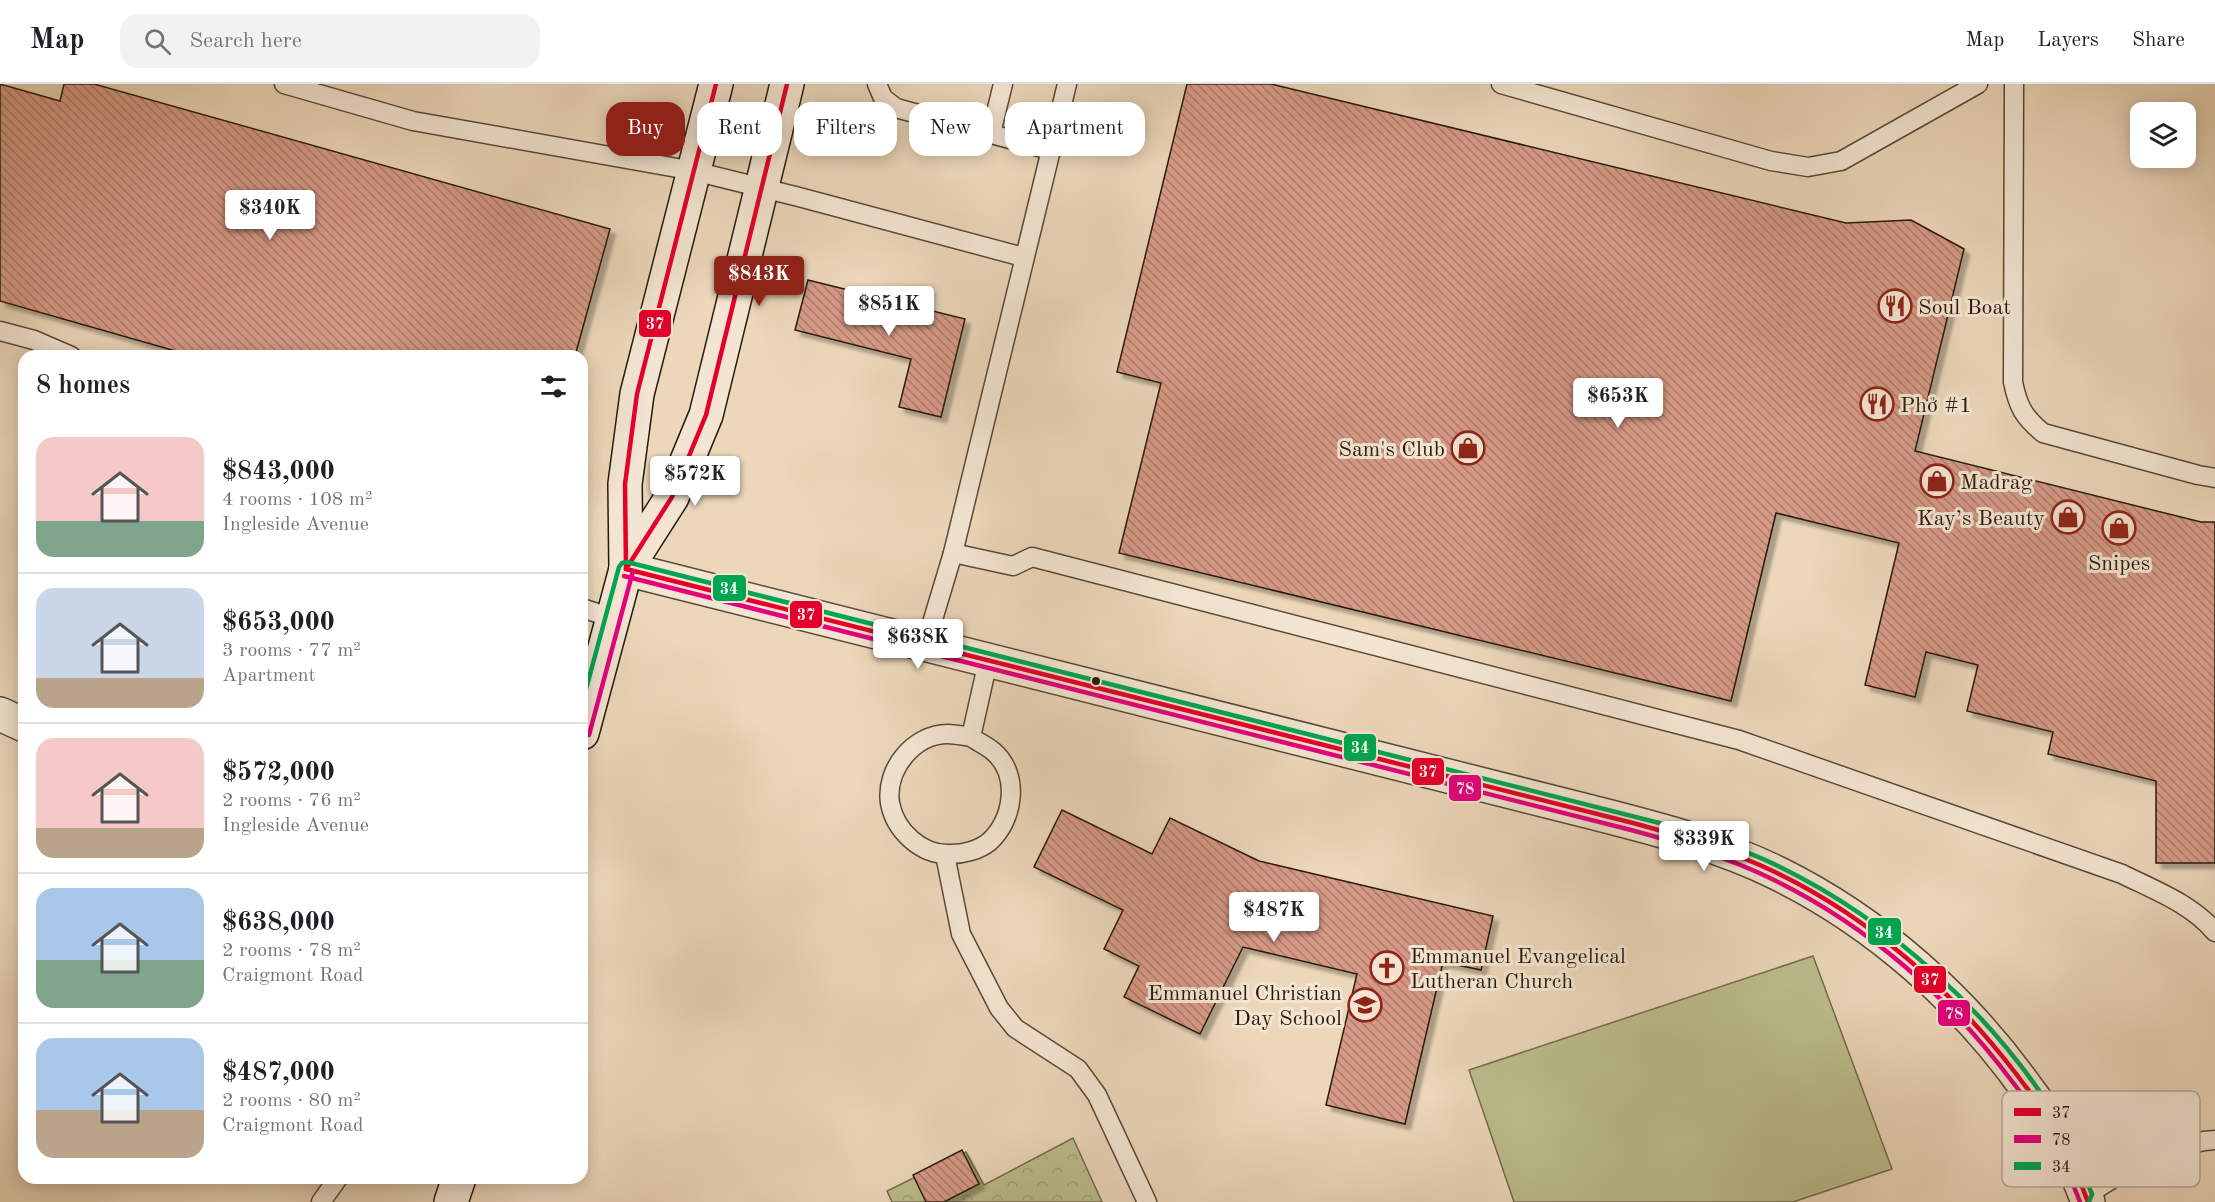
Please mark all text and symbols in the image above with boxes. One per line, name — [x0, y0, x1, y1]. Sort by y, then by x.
search box — [120, 14, 540, 68]
icon: search — [141, 25, 174, 58]
text: Map — [30, 27, 84, 55]
text: Search here — [189, 30, 302, 52]
text: Map — [1965, 30, 2004, 51]
text: Layers — [2037, 30, 2099, 51]
text: Share — [2132, 30, 2185, 51]
chip: Buy — [606, 102, 685, 156]
chip: Rent — [697, 102, 782, 156]
chip: Filters — [794, 102, 897, 156]
chip: New — [909, 102, 993, 156]
chip: Apartment — [1005, 102, 1145, 156]
map controls — [2130, 102, 2196, 168]
button: layers — [2130, 102, 2196, 168]
pin: $340K — [228, 190, 312, 241]
text: $340K — [239, 199, 301, 219]
pin: $843K — [717, 256, 801, 307]
text: $843K — [728, 265, 790, 285]
pin: $851K — [847, 286, 931, 337]
restaurant icon: Soul Boat — [1877, 288, 1913, 324]
text: $851K — [858, 295, 920, 315]
place label: Soul Boat — [1918, 297, 2011, 319]
line badge: 37 — [638, 309, 672, 338]
text: 37 — [646, 317, 664, 333]
icon: filters — [537, 370, 570, 403]
text: 8 homes — [36, 373, 130, 399]
pin: $653K — [1576, 378, 1660, 429]
restaurant icon: Phở #1 — [1859, 386, 1895, 422]
text: $653K — [1587, 387, 1649, 407]
place label: Phở #1 — [1900, 395, 1972, 417]
shop icon: Sam's Club — [1450, 430, 1486, 466]
place label: Sam's Club — [1338, 439, 1445, 461]
pin: $572K — [653, 456, 737, 507]
text: $843,000 — [222, 459, 335, 485]
icon: home — [84, 461, 156, 533]
shop icon: Madrag — [1919, 463, 1955, 499]
text: $572K — [664, 465, 726, 485]
place label: Madrag — [1960, 472, 2033, 494]
text: 4 rooms · 108 m² — [222, 490, 372, 510]
shop icon: Kay’s Beauty — [2050, 499, 2086, 535]
place label: Kay’s Beauty — [1917, 508, 2045, 530]
shop icon: Snipes — [2101, 510, 2137, 546]
text: Ingleside Avenue — [222, 515, 369, 535]
place label: Snipes — [2088, 553, 2150, 575]
line badge: 34 — [712, 574, 747, 602]
text: 34 — [720, 582, 738, 598]
line badge: 37 — [789, 600, 823, 629]
text: 37 — [797, 608, 815, 624]
text: $653,000 — [222, 610, 335, 636]
icon: home — [84, 612, 156, 684]
pin: $638K — [876, 619, 960, 670]
text: $638K — [887, 628, 949, 648]
text: 3 rooms · 77 m² — [222, 641, 361, 661]
text: Apartment — [222, 666, 316, 686]
unlabelled marker — [1090, 675, 1102, 687]
line badge: 34 — [1343, 733, 1377, 762]
text: 34 — [1351, 741, 1369, 757]
line badge: 37 — [1411, 757, 1445, 786]
text: $572,000 — [222, 760, 335, 786]
icon: home — [84, 762, 156, 834]
text: 37 — [1419, 765, 1437, 781]
line badge: 78 — [1448, 774, 1482, 802]
text: 78 — [1456, 782, 1474, 798]
text: 2 rooms · 76 m² — [222, 791, 361, 811]
text: Ingleside Avenue — [222, 816, 369, 836]
pin: $339K — [1662, 821, 1746, 872]
text: $339K — [1673, 830, 1735, 850]
pin: $487K — [1232, 892, 1316, 943]
text: $487K — [1243, 901, 1305, 921]
text: $638,000 — [222, 910, 335, 936]
icon: home — [84, 912, 156, 984]
line badge: 34 — [1867, 917, 1902, 946]
text: 34 — [1875, 926, 1893, 942]
text: 2 rooms · 78 m² — [222, 941, 361, 961]
place label: Emmanuel Evangelical Lutheran Church — [1410, 946, 1626, 993]
church icon: Emmanuel Evangelical Lutheran Church — [1369, 950, 1405, 986]
line badge: 37 — [1913, 965, 1947, 994]
text: Craigmont Road — [222, 966, 363, 986]
text: 37 — [1921, 973, 1939, 989]
place label: Emmanuel Christian Day School — [1148, 983, 1342, 1030]
school or university icon: Emmanuel Christian Day School — [1347, 987, 1383, 1023]
line badge: 78 — [1937, 999, 1971, 1027]
text: 78 — [1945, 1007, 1963, 1023]
text: $487,000 — [222, 1060, 335, 1086]
icon: home — [84, 1062, 156, 1134]
text: 2 rooms · 80 m² — [222, 1091, 361, 1111]
legend — [2002, 1091, 2200, 1187]
text: 37 — [2052, 1106, 2071, 1122]
text: Craigmont Road — [222, 1116, 363, 1136]
text: 78 — [2052, 1133, 2071, 1149]
text: 34 — [2052, 1160, 2071, 1176]

